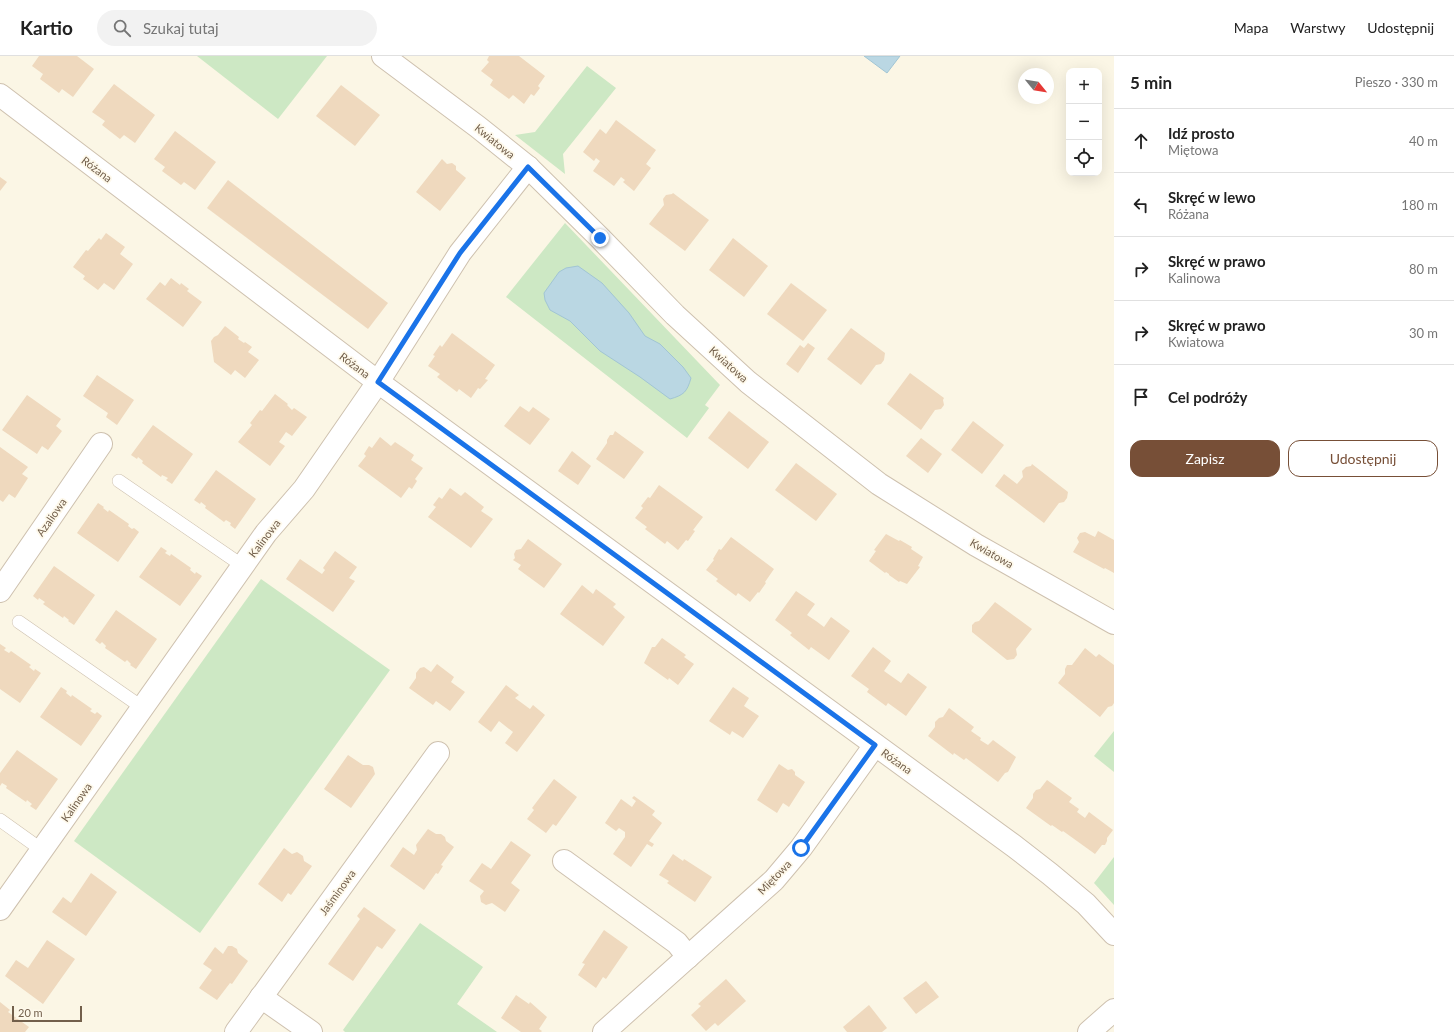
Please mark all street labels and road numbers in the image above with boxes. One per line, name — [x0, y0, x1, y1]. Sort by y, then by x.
street label: Kwiatowa — [472, 121, 518, 161]
street label: Różana — [79, 153, 115, 185]
street label: Kwiatowa — [707, 343, 751, 385]
street label: Różana — [337, 349, 373, 381]
street label: Azaliowa — [33, 496, 69, 538]
street label: Kalinowa — [245, 516, 283, 560]
street label: Kwiatowa — [968, 535, 1016, 571]
street label: Różana — [879, 746, 915, 776]
street label: Kalinowa — [58, 780, 94, 824]
street label: Miętowa — [755, 857, 793, 897]
street label: Jaśminowa — [316, 867, 358, 917]

